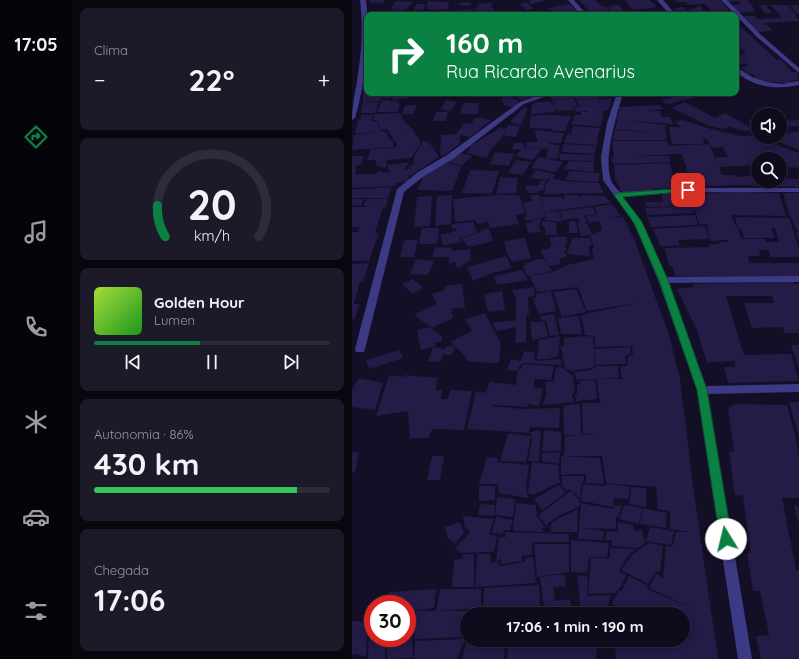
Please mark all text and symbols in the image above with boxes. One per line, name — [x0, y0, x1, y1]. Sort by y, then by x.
text: 160 m — [446, 25, 523, 60]
icon: right — [380, 28, 432, 80]
text: 17:05 — [14, 33, 58, 56]
text: Clima — [94, 42, 128, 58]
text: Rua Ricardo Avenarius — [446, 60, 635, 83]
text: 22° — [189, 61, 234, 99]
text: − — [94, 66, 105, 94]
text: + — [318, 66, 330, 94]
map controls — [751, 108, 787, 188]
button: sound — [751, 108, 787, 144]
icon: directions — [22, 123, 50, 151]
button: search — [751, 152, 787, 188]
pin — [671, 173, 705, 207]
text: 20 — [187, 178, 237, 230]
icon: arrive — [677, 179, 699, 201]
icon: music — [22, 218, 50, 246]
text: km/h — [194, 227, 230, 245]
text: Golden Hour — [154, 293, 245, 312]
text: Lumen — [154, 312, 195, 328]
icon: phone — [22, 313, 50, 341]
icon: previous — [122, 351, 144, 373]
icon: pause — [201, 351, 223, 373]
icon: next — [280, 351, 302, 373]
icon: climate — [22, 408, 50, 436]
text: Autonomia · 86% — [94, 426, 194, 442]
text: 430 km — [94, 445, 199, 483]
icon: car — [22, 503, 50, 531]
position arrow — [705, 518, 747, 560]
text: Chegada — [94, 562, 149, 578]
text: 17:06 — [94, 581, 165, 619]
speed limit sign: 30 — [364, 595, 416, 647]
icon: filters — [22, 597, 50, 625]
text: 17:06 · 1 min · 190 m — [506, 617, 644, 636]

